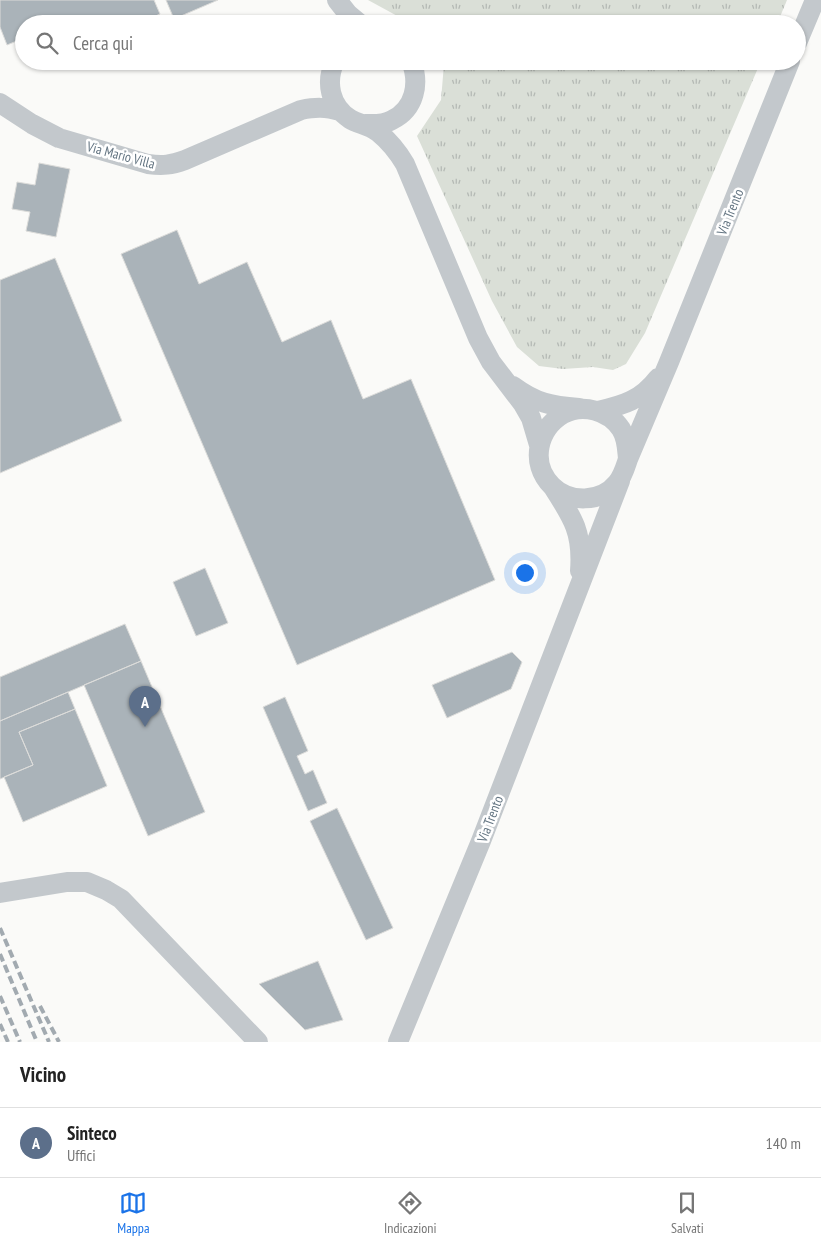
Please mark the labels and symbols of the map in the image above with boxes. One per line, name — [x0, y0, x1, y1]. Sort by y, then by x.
street label: Via Mario Villa — [84, 137, 157, 173]
street label: Via Trento — [712, 186, 747, 239]
your location — [512, 560, 538, 586]
pin: A — [129, 686, 161, 727]
street label: Via Trento — [473, 793, 507, 846]

